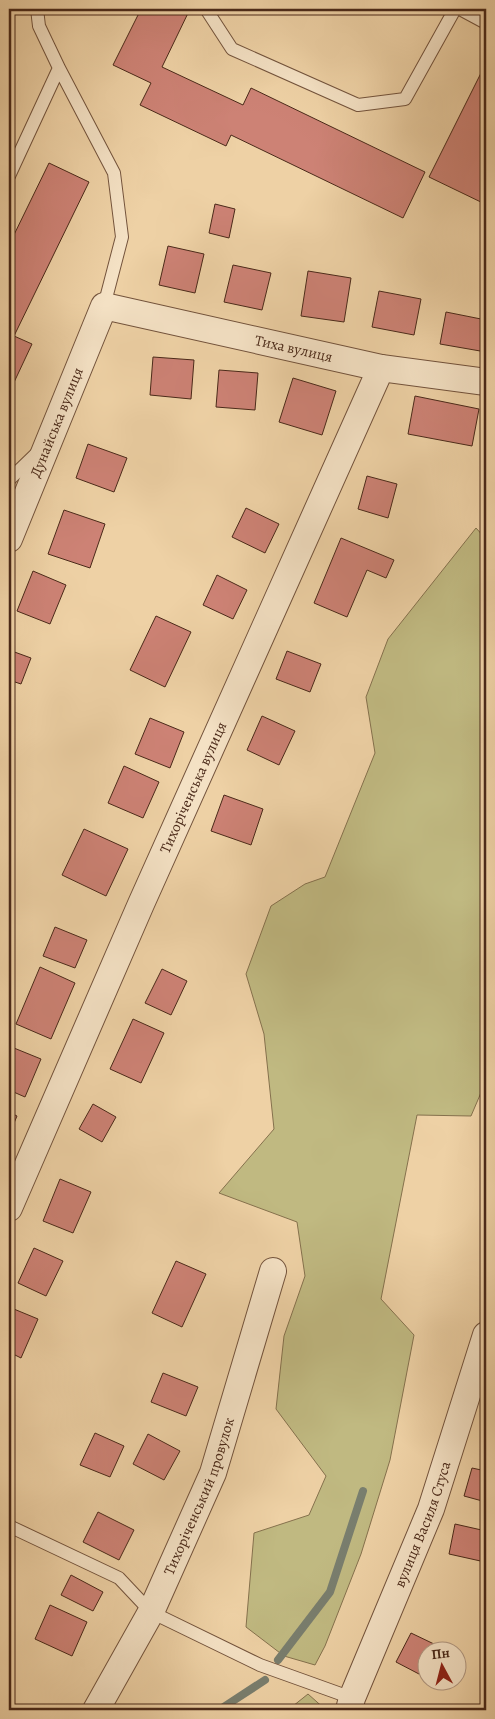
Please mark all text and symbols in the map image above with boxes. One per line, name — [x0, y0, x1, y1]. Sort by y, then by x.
street label: Тиха вулиця — [253, 330, 335, 367]
street label: Дунайська вулиця — [25, 364, 88, 480]
street label: Тихоріченська вулиця — [155, 719, 231, 857]
street label: Тихоріченський провулок — [159, 1415, 239, 1578]
street label: вулиця Василя Стуса — [389, 1459, 455, 1590]
north arrow — [418, 1642, 468, 1692]
text: Пн — [430, 1643, 451, 1664]

